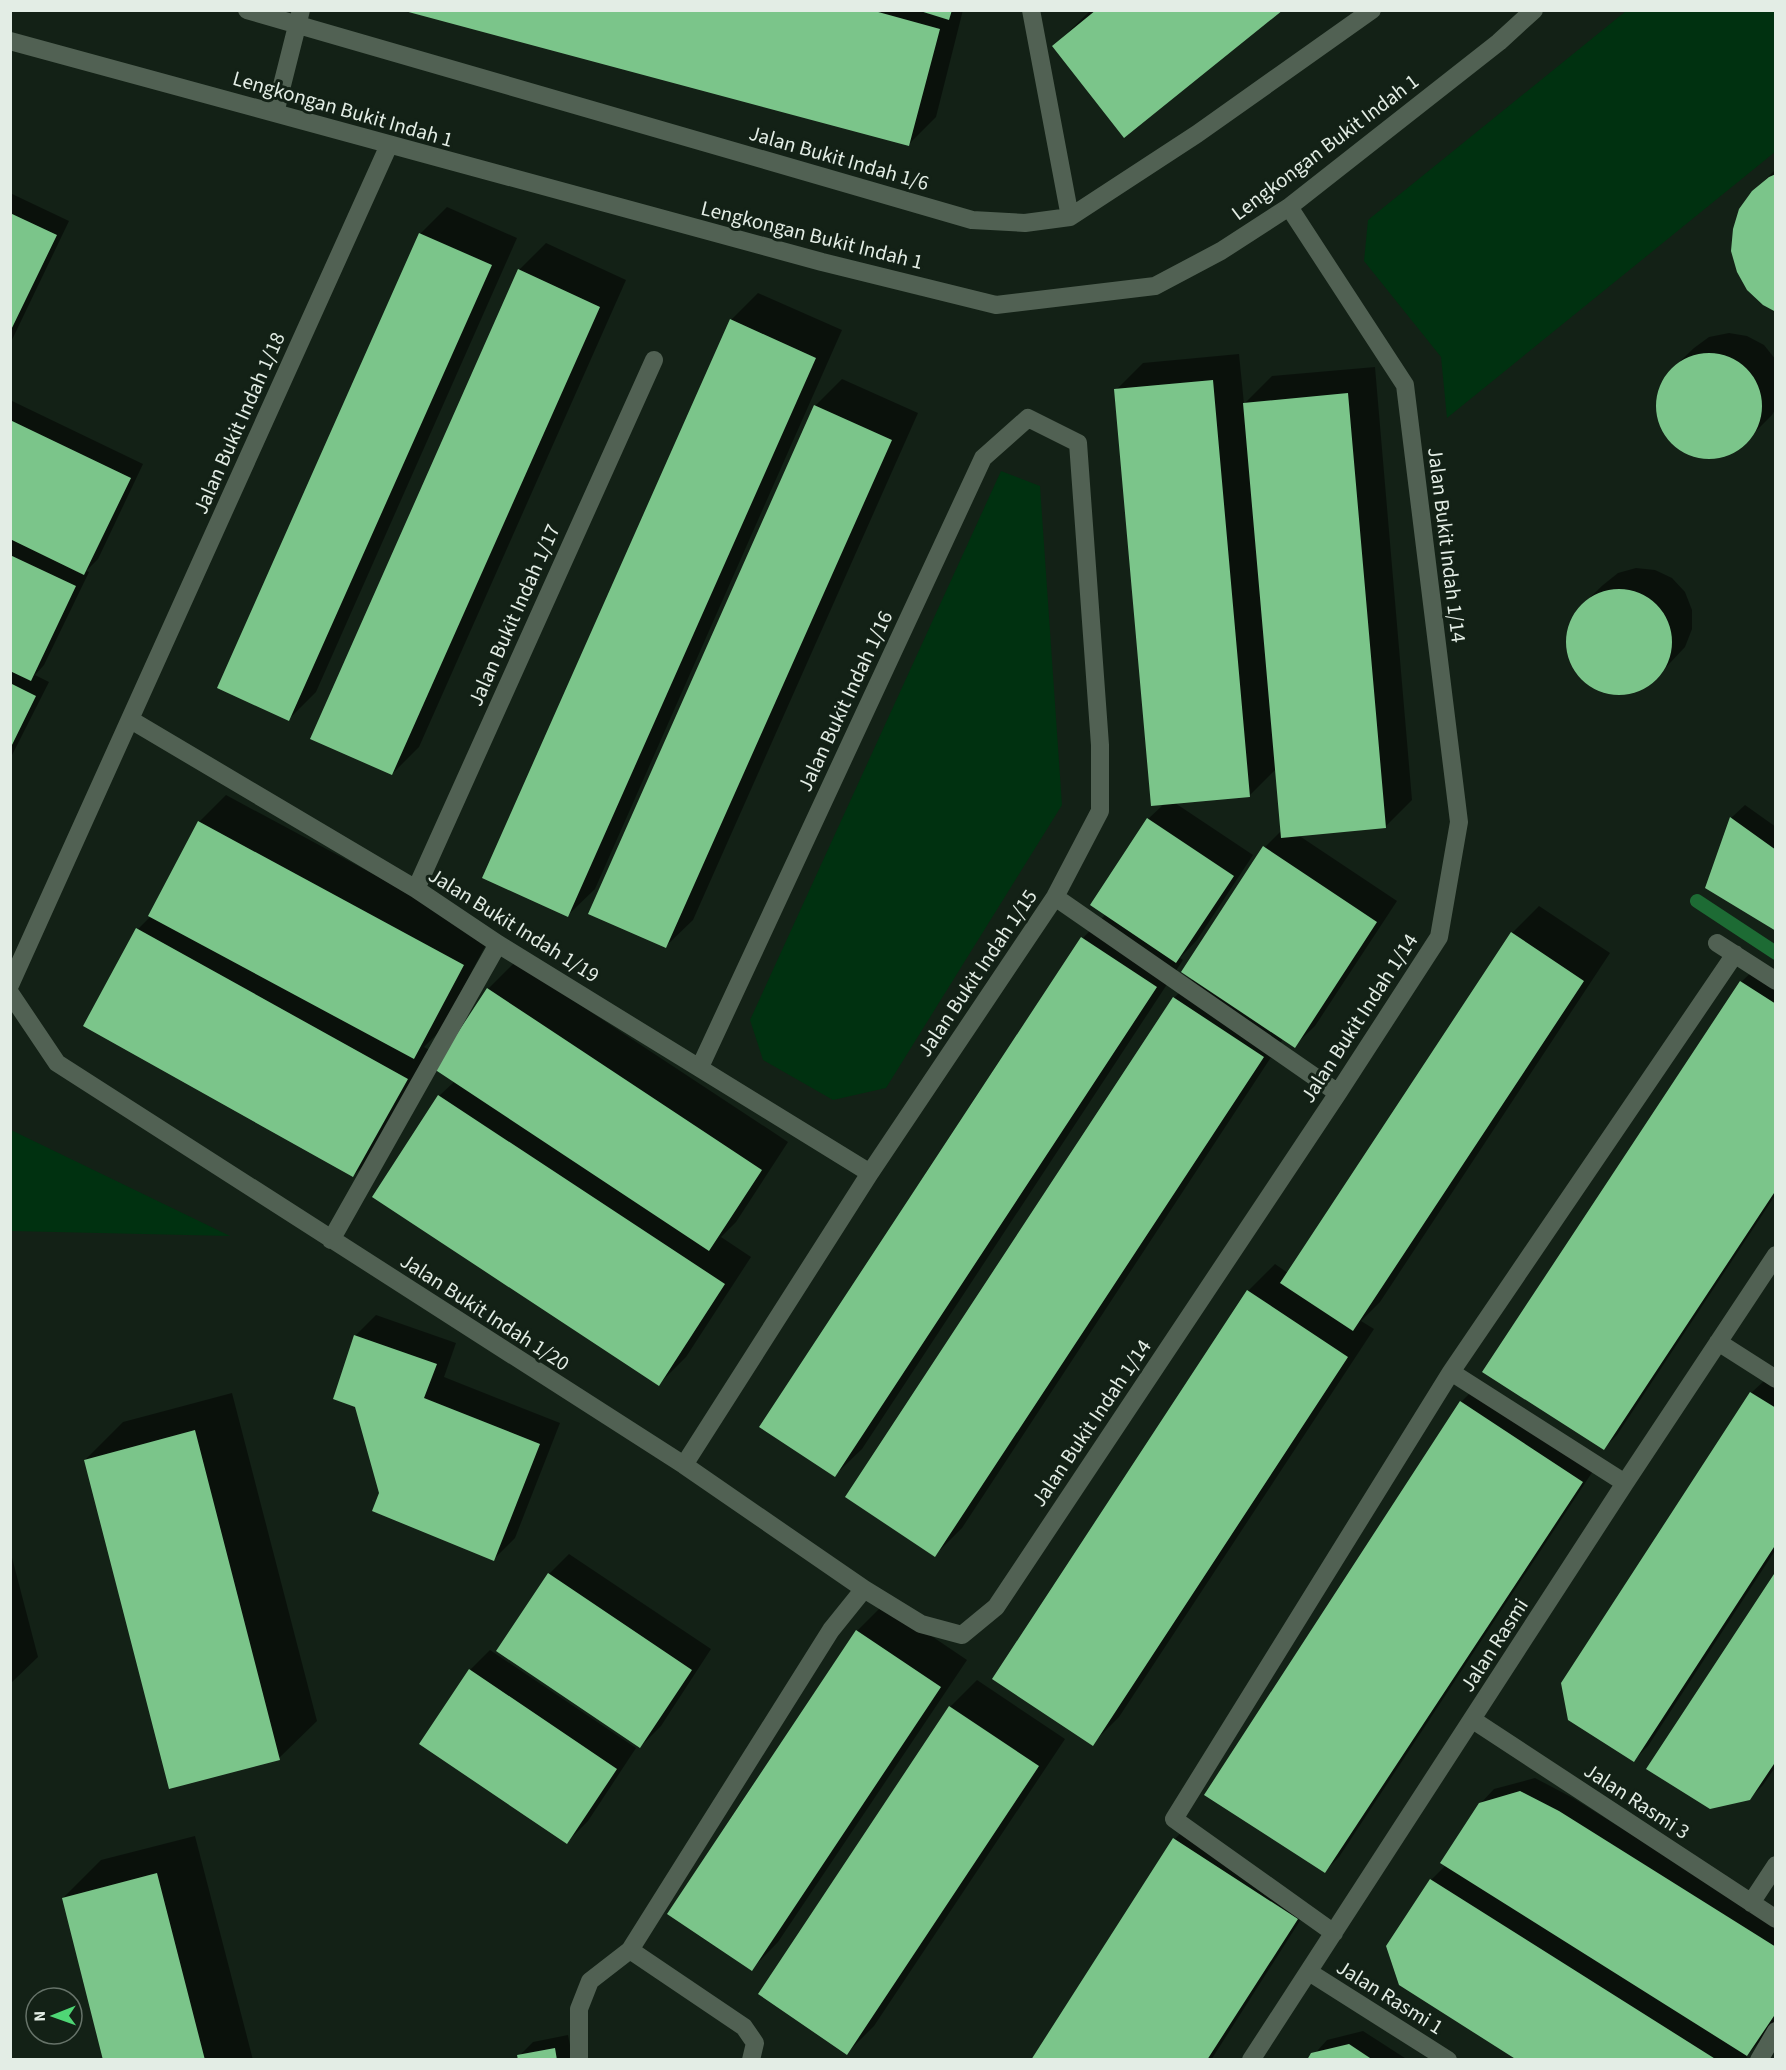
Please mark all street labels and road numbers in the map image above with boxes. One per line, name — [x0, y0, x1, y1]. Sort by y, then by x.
street label: Lengkongan Bukit Indah 1 — [229, 63, 457, 155]
street label: Lengkongan Bukit Indah 1 — [1225, 66, 1425, 228]
street label: Jalan Bukit Indah 1/6 — [745, 118, 933, 198]
street label: Lengkongan Bukit Indah 1 — [698, 193, 926, 277]
street label: Jalan Bukit Indah 1/18 — [185, 327, 293, 519]
street label: Jalan Bukit Indah 1/14 — [1420, 446, 1474, 644]
street label: Jalan Bukit Indah 1/17 — [460, 519, 568, 711]
street label: Jalan Bukit Indah 1/16 — [790, 606, 900, 796]
street label: Jalan Bukit Indah 1/19 — [423, 860, 605, 990]
street label: Jalan Bukit Indah 1/15 — [910, 883, 1044, 1063]
street label: Jalan Bukit Indah 1/14 — [1293, 927, 1425, 1109]
street label: Jalan Bukit Indah 1/20 — [394, 1246, 576, 1378]
street label: Jalan Bukit Indah 1/14 — [1024, 1333, 1158, 1513]
street label: Jalan Rasmi — [1453, 1592, 1535, 1698]
street label: Jalan Rasmi 3 — [1578, 1756, 1696, 1846]
street label: Jalan Rasmi 1 — [1331, 1952, 1449, 2042]

